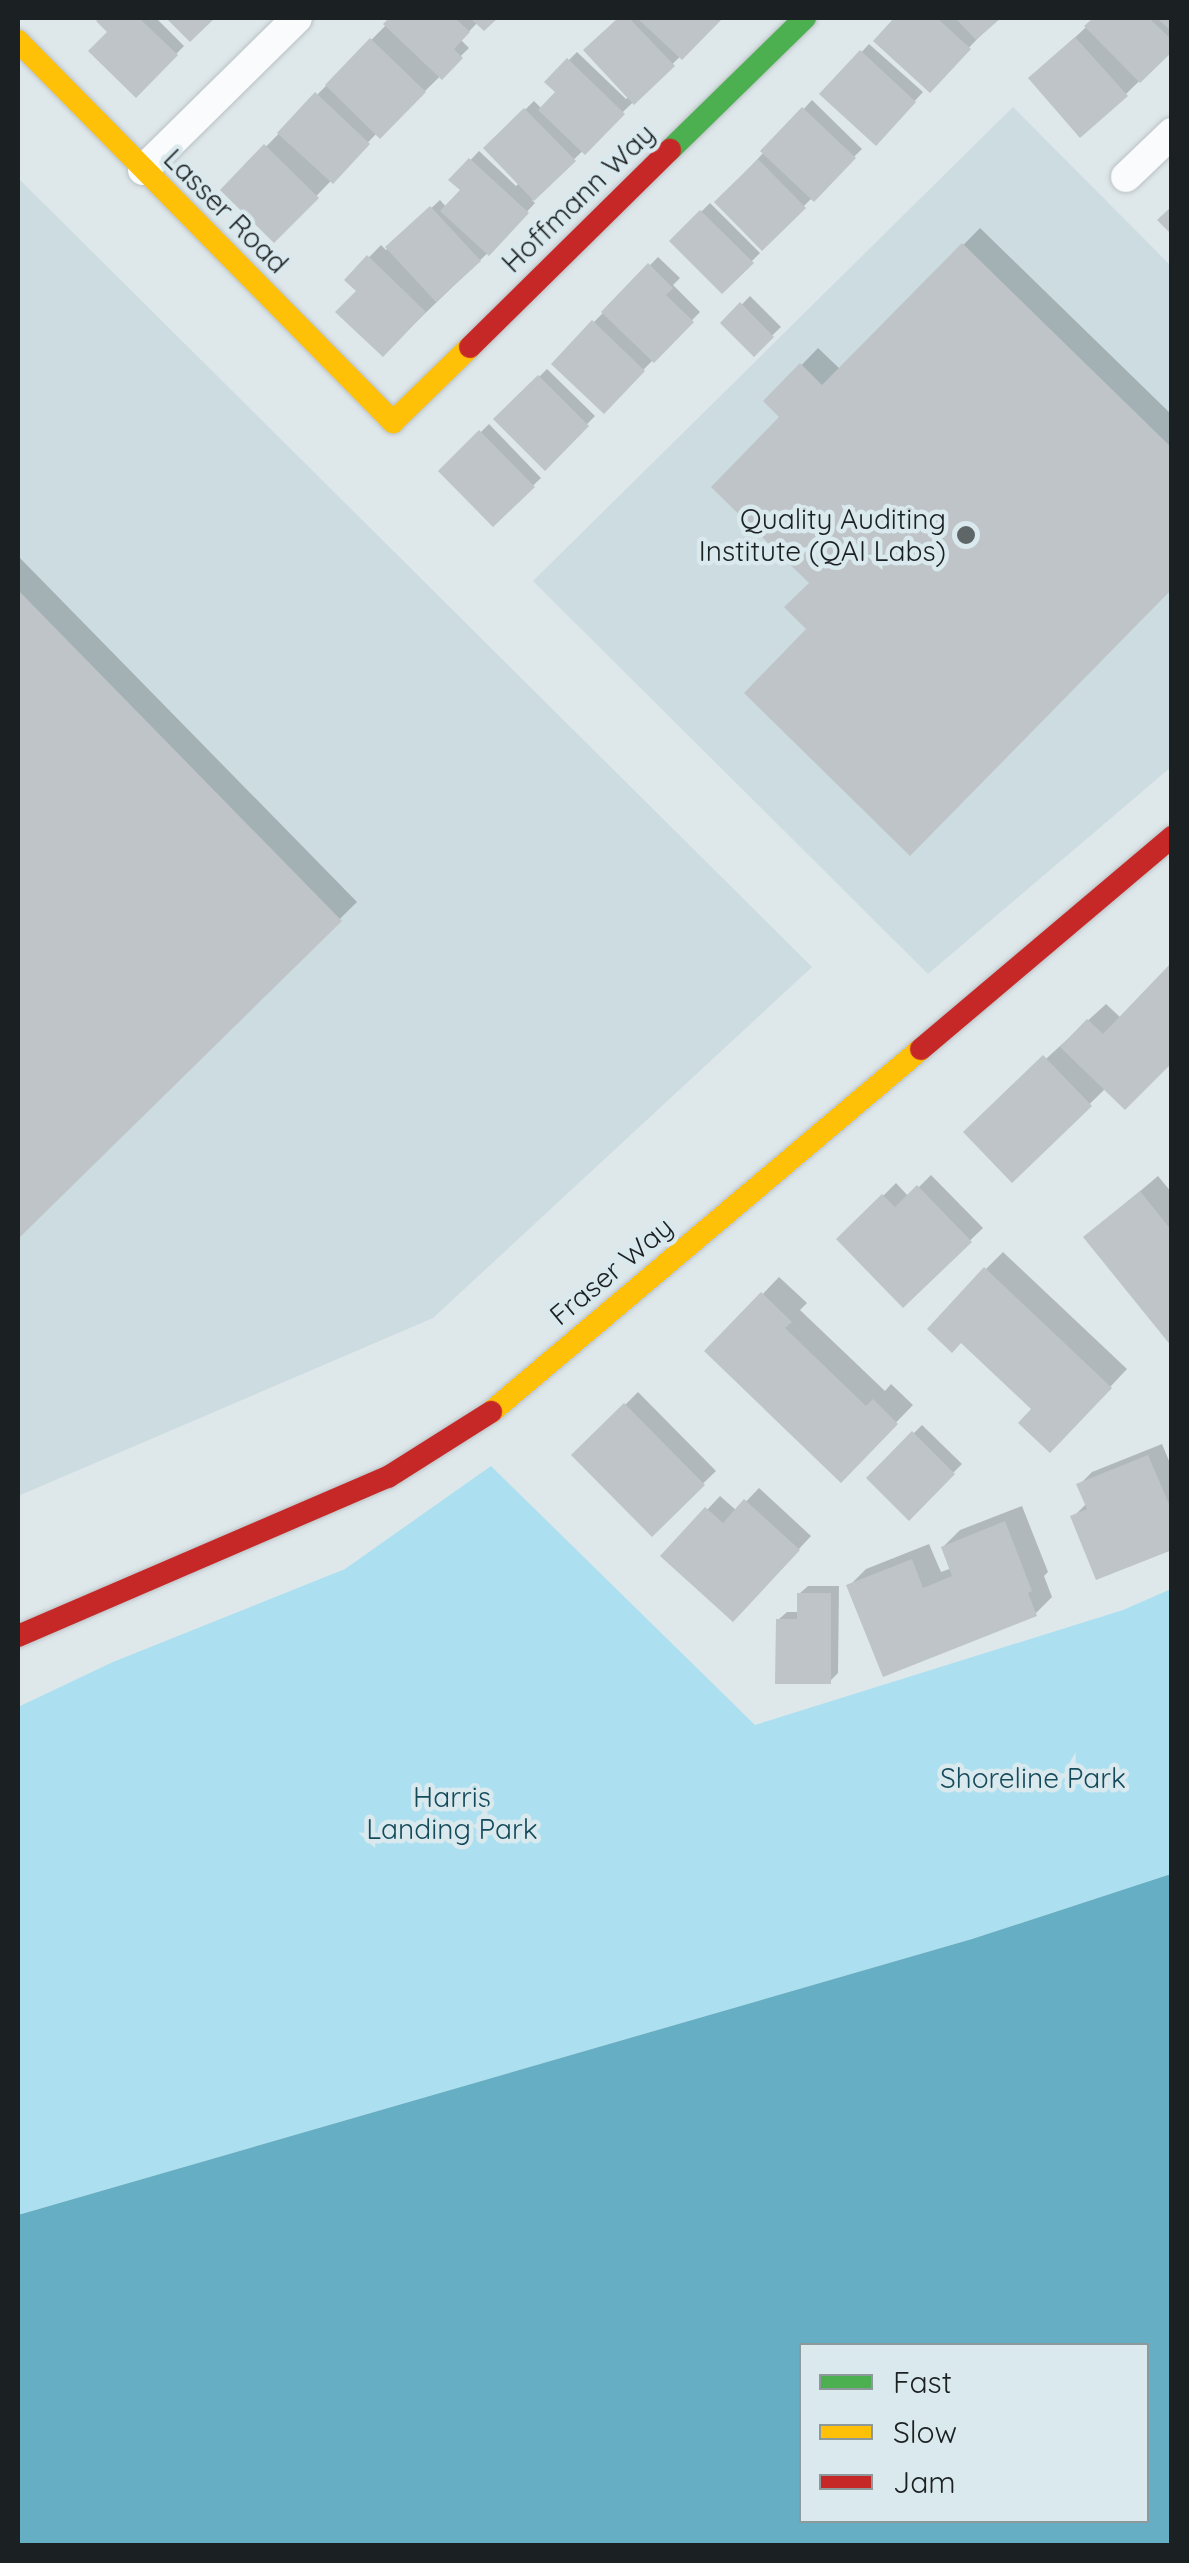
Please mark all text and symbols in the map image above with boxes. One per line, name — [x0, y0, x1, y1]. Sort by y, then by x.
street label: Hoffmann Way — [495, 117, 661, 279]
street label: Lasser Road — [157, 142, 295, 280]
place label: Quality Auditing Institute (QAI Labs) — [699, 502, 946, 568]
marker: Quality Auditing Institute (QAI Labs) — [955, 524, 977, 546]
street label: Fraser Way — [543, 1210, 679, 1332]
park label: Shoreline Park — [940, 1761, 1126, 1795]
park label: Harris Landing Park — [366, 1780, 538, 1846]
legend — [799, 2343, 1149, 2523]
text: Fast — [893, 2363, 952, 2401]
text: Slow — [893, 2413, 957, 2451]
text: Jam — [893, 2463, 956, 2501]

